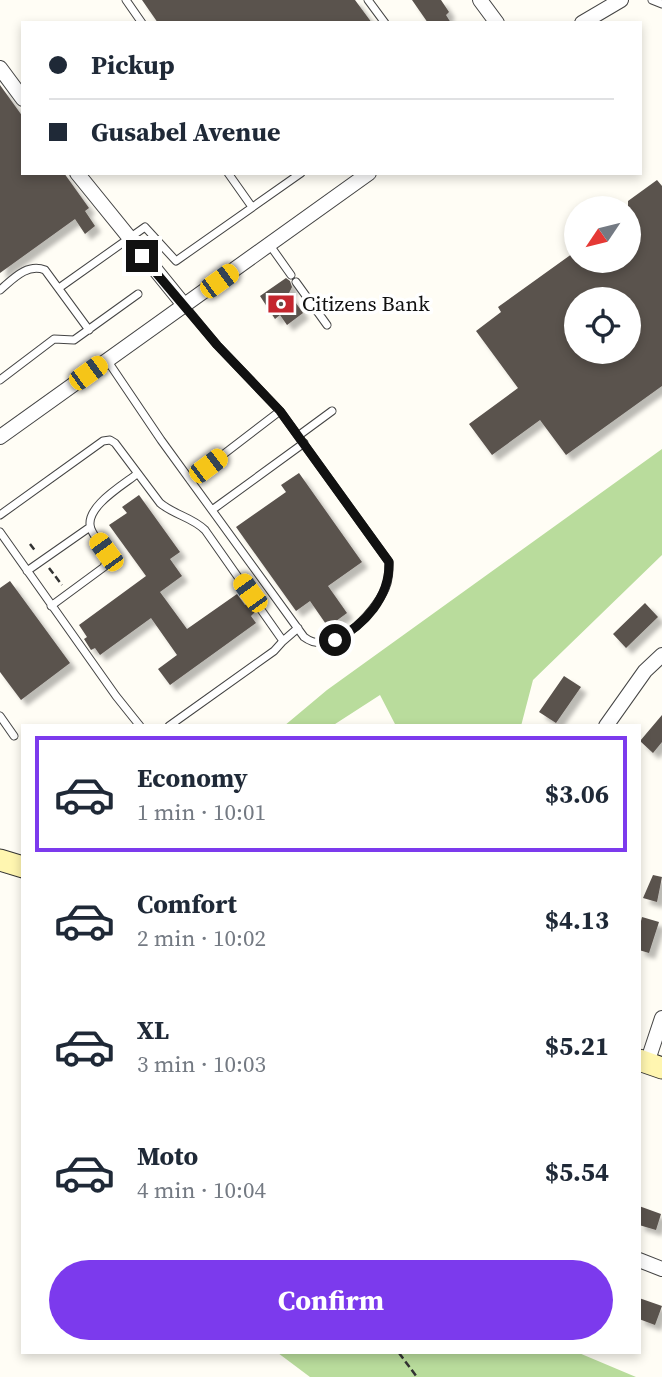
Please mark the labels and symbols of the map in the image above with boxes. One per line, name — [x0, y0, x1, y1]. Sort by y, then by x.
north arrow — [564, 196, 640, 273]
route end — [126, 240, 158, 272]
car — [196, 260, 243, 302]
bank icon: Citizens Bank — [266, 289, 296, 319]
place label: Citizens Bank — [302, 289, 430, 318]
car — [65, 352, 112, 394]
car — [185, 445, 232, 487]
car — [86, 529, 127, 575]
car — [230, 570, 271, 616]
route start — [319, 624, 351, 656]

